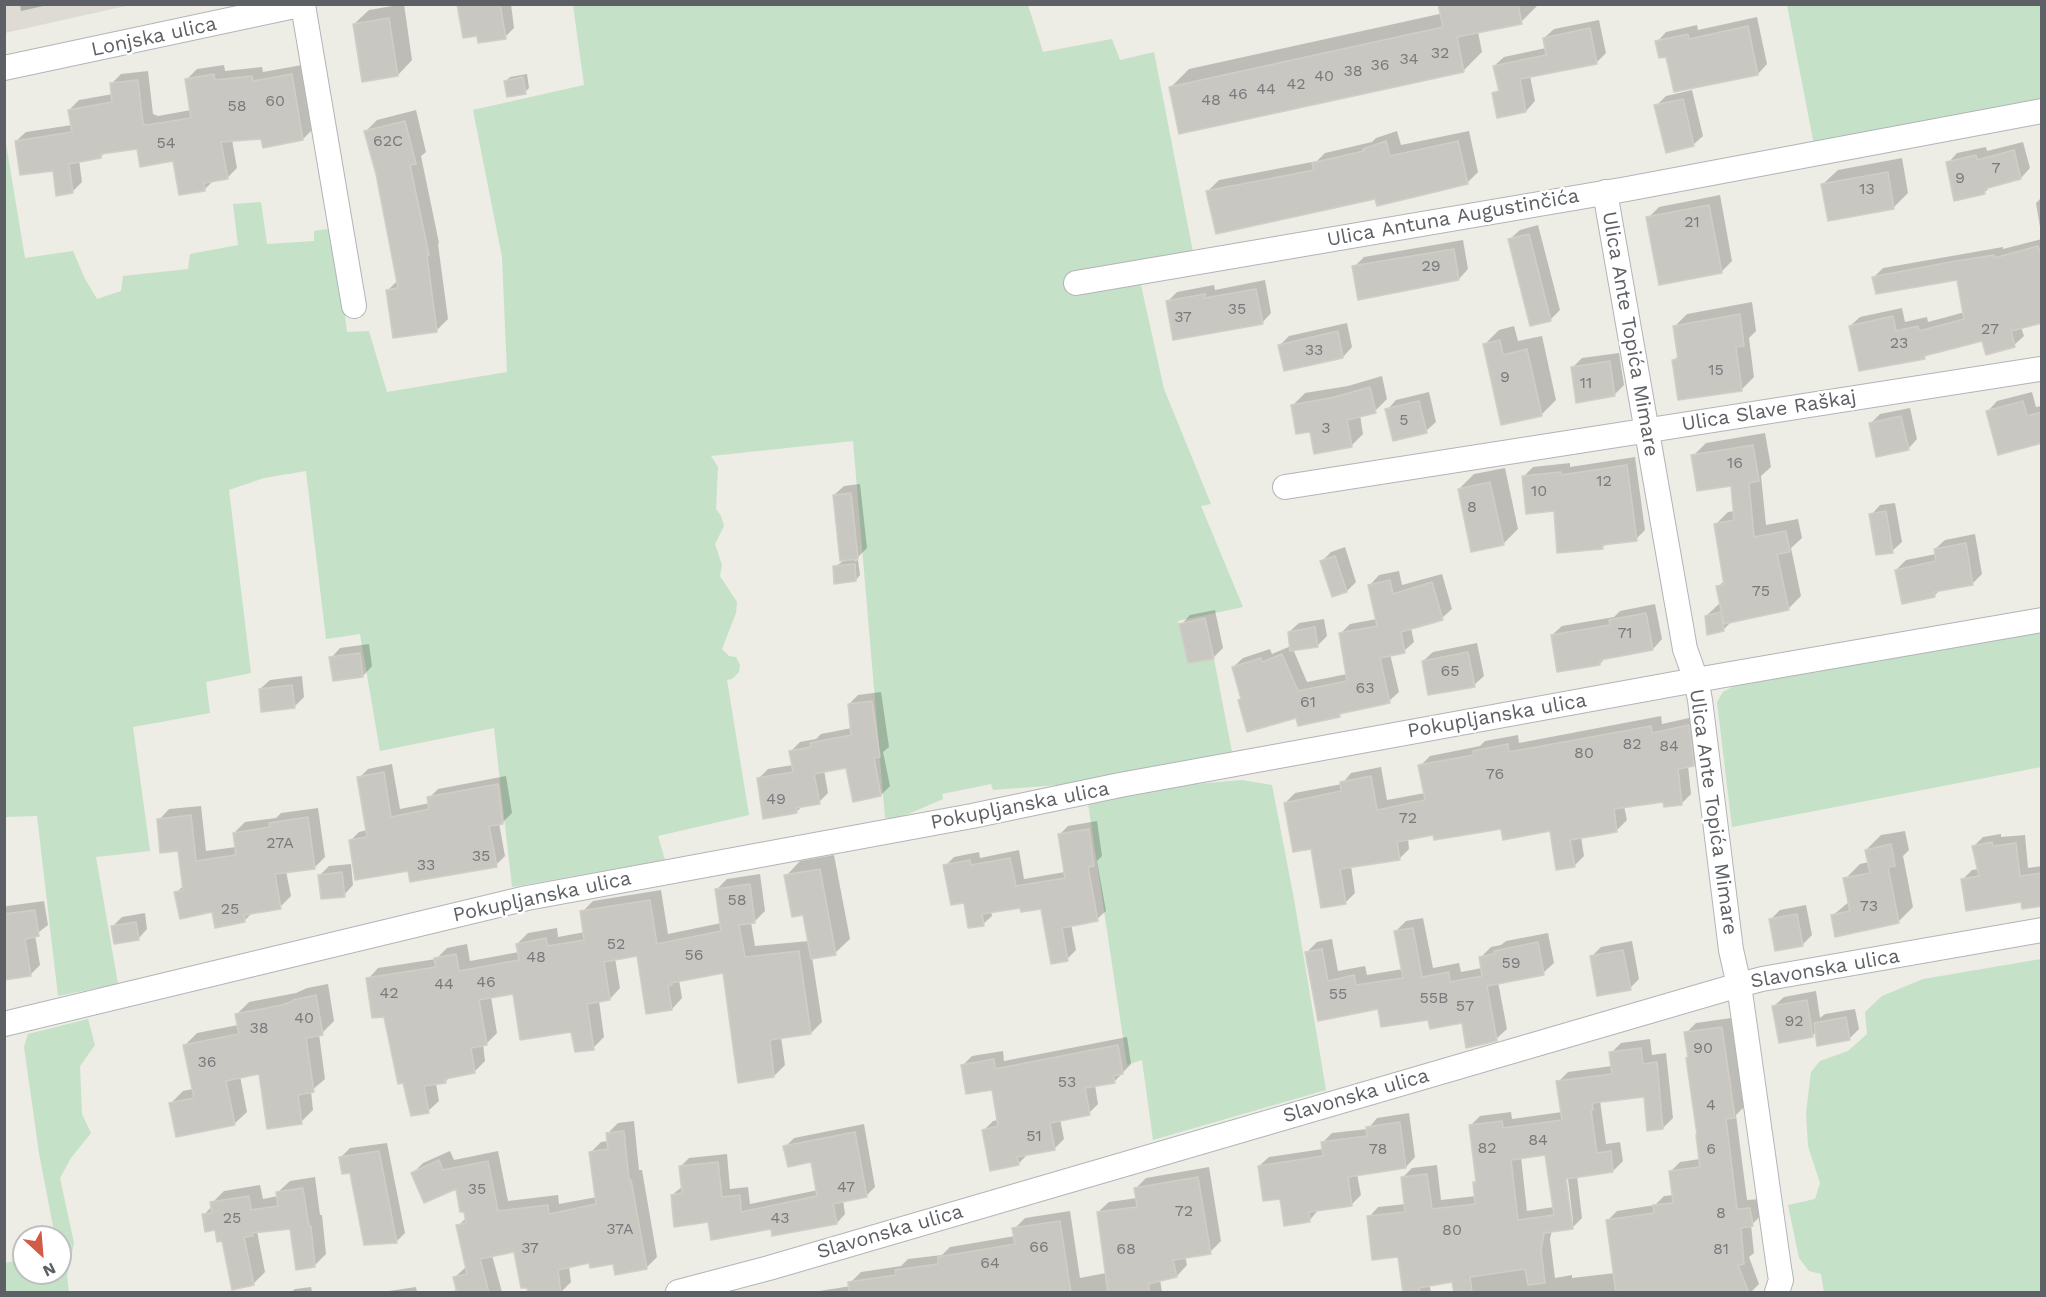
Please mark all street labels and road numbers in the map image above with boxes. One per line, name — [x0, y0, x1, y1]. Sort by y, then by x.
street label: Lonjska ulica — [89, 12, 219, 62]
street label: Ulica Antuna Augustinčića — [1325, 184, 1581, 252]
street label: Ulica Ante Topića Mimare — [1597, 210, 1663, 458]
street label: Ulica Slave Raškaj — [1680, 385, 1858, 437]
street label: Ulica Ante Topića Mimare — [1684, 687, 1742, 937]
street label: Pokupljanska ulica — [1406, 688, 1588, 744]
street label: Pokupljanska ulica — [929, 777, 1111, 835]
street label: Pokupljanska ulica — [451, 866, 633, 928]
street label: Slavonska ulica — [1749, 944, 1901, 994]
street label: Slavonska ulica — [1280, 1064, 1432, 1128]
street label: Slavonska ulica — [814, 1200, 966, 1264]

